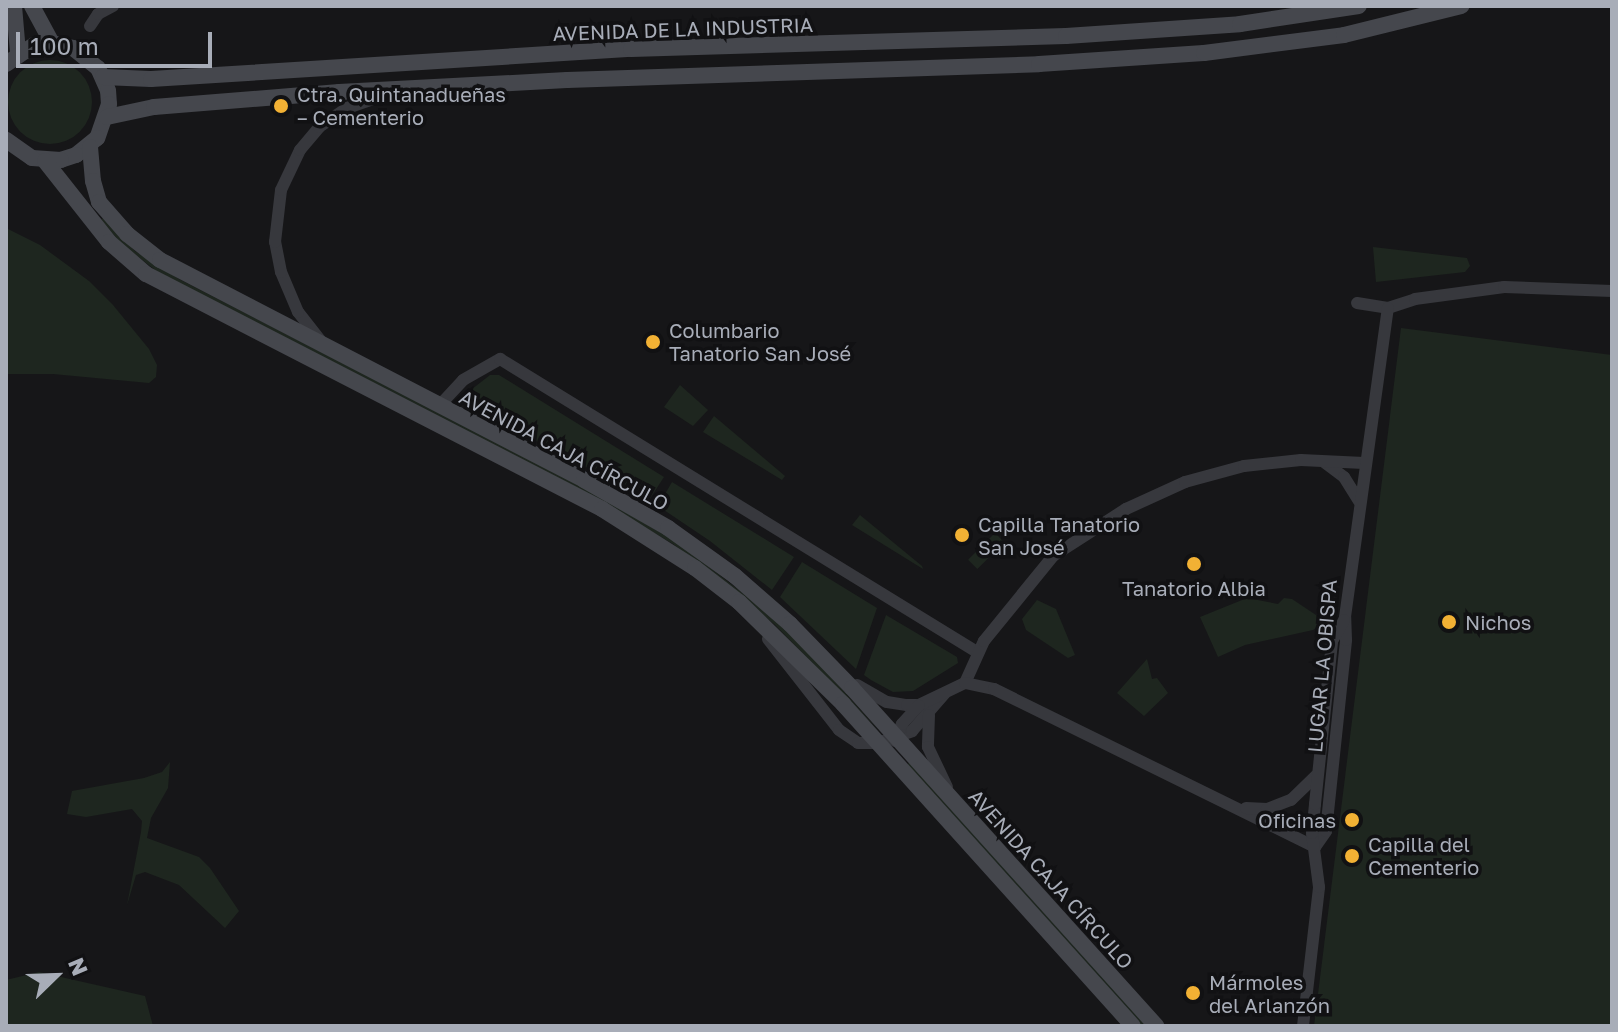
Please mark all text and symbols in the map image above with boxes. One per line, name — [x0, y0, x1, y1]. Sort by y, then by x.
street label: AVENIDA DE LA INDUSTRIA — [552, 12, 814, 46]
scale bar — [20, 16, 216, 66]
text: 100 m — [30, 31, 99, 60]
place label: Ctra. Quintanadueñas – Cementerio — [297, 82, 506, 129]
marker: Ctra. Quintanadueñas – Cementerio — [272, 97, 290, 115]
place label: Columbario Tanatorio San José — [669, 318, 851, 365]
marker: Columbario Tanatorio San José — [644, 333, 662, 351]
street label: AVENIDA CAJA CÍRCULO — [455, 385, 673, 515]
place label: Capilla Tanatorio San José — [978, 512, 1140, 559]
marker: Capilla Tanatorio San José — [953, 526, 971, 544]
marker: Tanatorio Albia — [1185, 555, 1203, 573]
place label: Tanatorio Albia — [1122, 576, 1266, 600]
street label: LUGAR LA OBISPA — [1302, 578, 1342, 754]
place label: Nichos — [1465, 610, 1531, 634]
marker: Nichos — [1440, 613, 1458, 631]
street label: AVENIDA CAJA CÍRCULO — [964, 784, 1138, 974]
place label: Oficinas — [1258, 808, 1336, 832]
marker: Oficinas — [1343, 811, 1361, 829]
place label: Capilla del Cementerio — [1368, 832, 1479, 879]
marker: Capilla del Cementerio — [1343, 847, 1361, 865]
north arrow — [16, 936, 96, 1016]
text: N — [63, 953, 94, 979]
place label: Mármoles del Arlanzón — [1209, 970, 1330, 1017]
marker: Mármoles del Arlanzón — [1184, 984, 1202, 1002]

